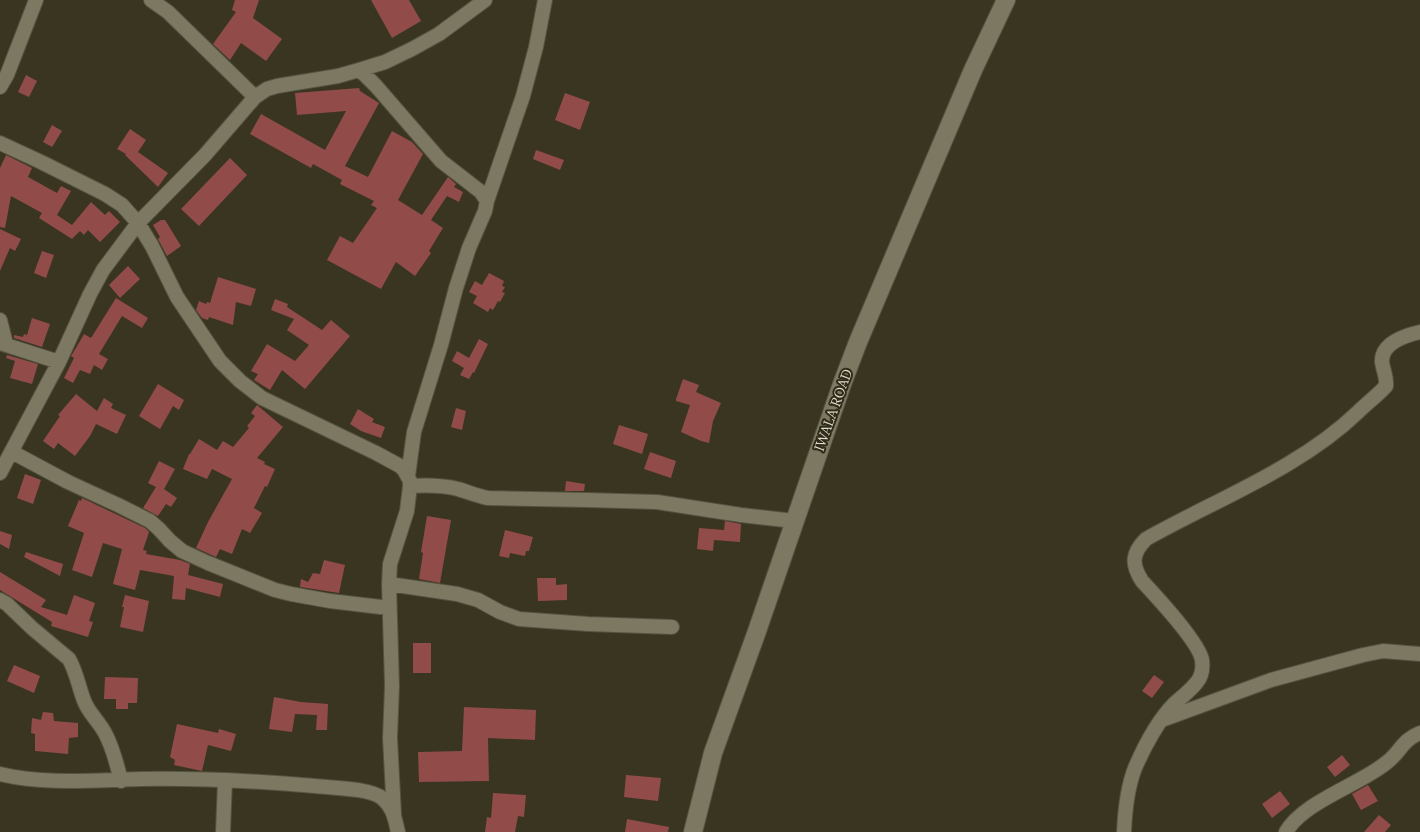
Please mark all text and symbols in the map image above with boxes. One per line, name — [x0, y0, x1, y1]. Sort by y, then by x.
street label: IWALA ROAD — [810, 366, 856, 454]

